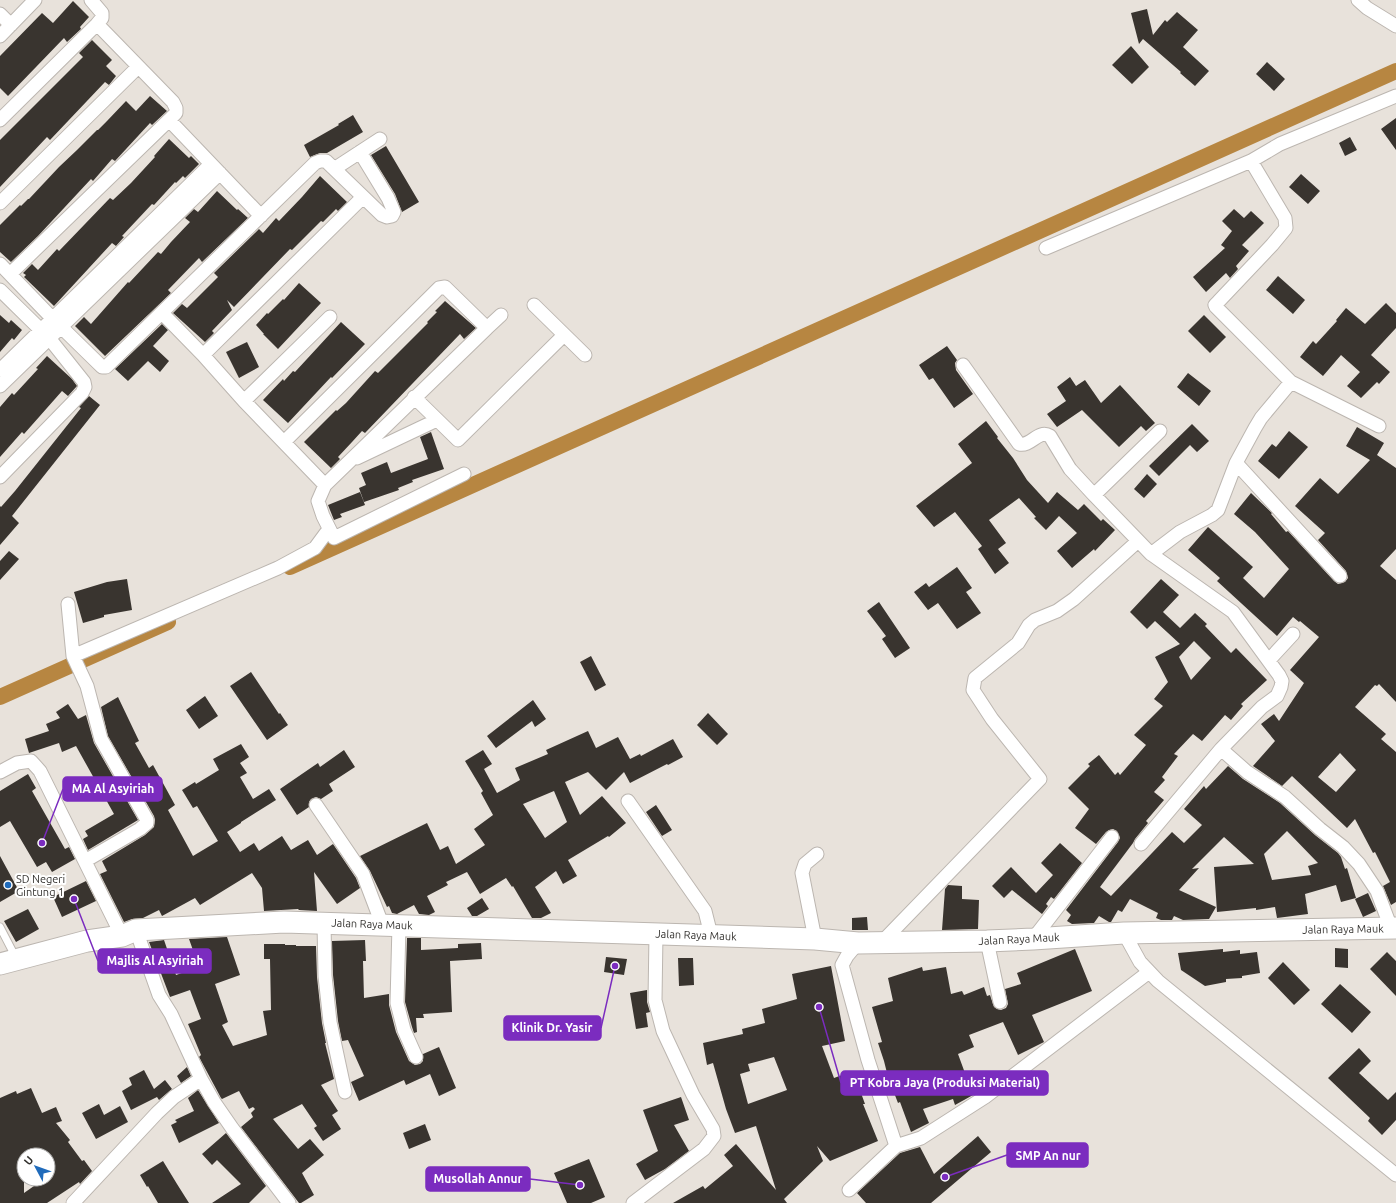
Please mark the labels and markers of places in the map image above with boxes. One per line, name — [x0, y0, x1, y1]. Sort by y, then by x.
callout: MA Al Asyiriah — [63, 777, 162, 801]
place label: SD Negeri Gintung 1 — [16, 873, 65, 898]
marker: SD Negeri Gintung 1 — [3, 880, 13, 890]
callout: Majlis Al Asyiriah — [98, 949, 211, 973]
callout: Klinik Dr. Yasir — [504, 1016, 601, 1040]
callout: PT Kobra Jaya (Produksi Material) — [841, 1071, 1048, 1095]
callout: SMP An nur — [1007, 1143, 1088, 1167]
callout: Musollah Annur — [426, 1167, 530, 1191]

